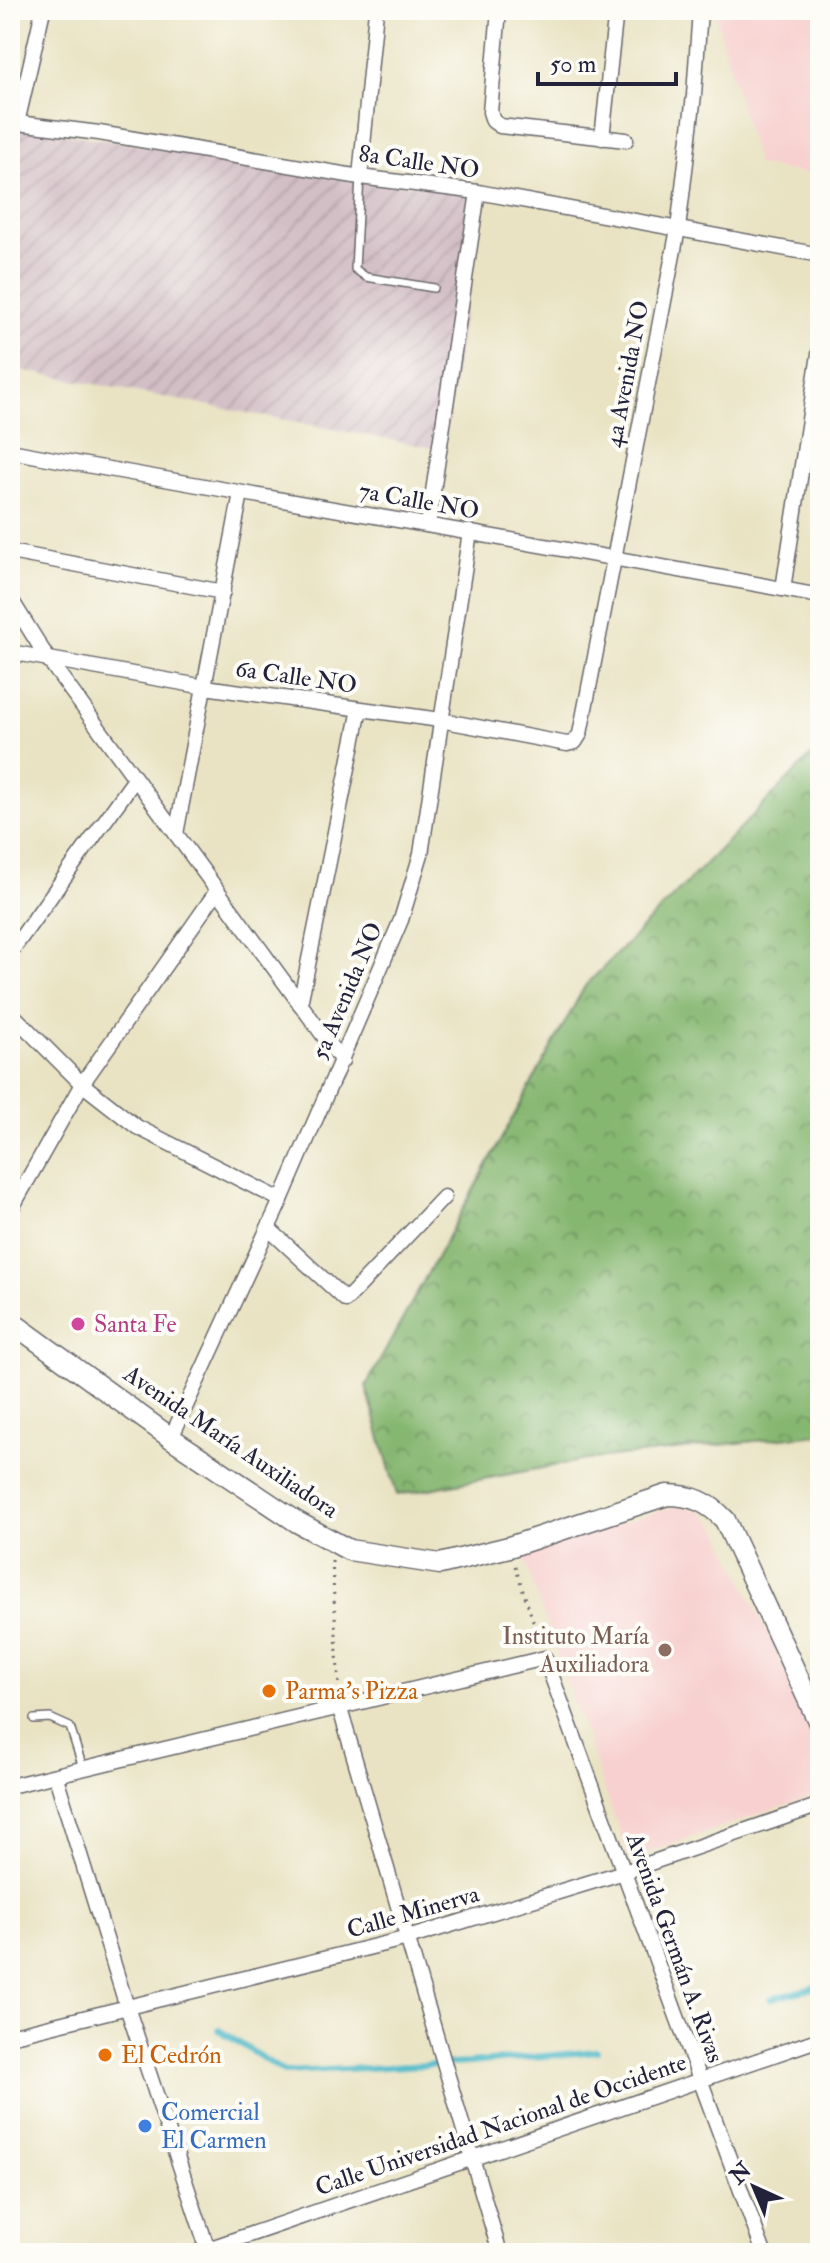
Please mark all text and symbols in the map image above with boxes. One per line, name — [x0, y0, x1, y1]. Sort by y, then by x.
scale bar — [538, 36, 676, 86]
text: 50 m — [550, 49, 597, 80]
street label: 8a Calle NO — [357, 138, 481, 186]
street label: 4a Avenida NO — [598, 298, 656, 450]
street label: 7a Calle NO — [357, 475, 481, 527]
street label: 6a Calle NO — [233, 653, 359, 701]
street label: 5a Avenida NO — [304, 918, 390, 1064]
place label: Santa Fe — [94, 1309, 177, 1340]
marker: Santa Fe — [69, 1315, 87, 1333]
street label: Avenida María Auxiliadora — [117, 1358, 345, 1526]
place label: Instituto María Auxiliadora — [502, 1621, 650, 1680]
marker: Instituto María Auxiliadora — [656, 1641, 674, 1659]
place label: Parma's Pizza — [285, 1676, 419, 1707]
marker: Parma's Pizza — [260, 1682, 278, 1700]
street label: Avenida Germán A. Rivas — [619, 1828, 731, 2067]
street label: Calle Minerva — [343, 1878, 484, 1946]
place label: El Cedrón — [121, 2040, 222, 2071]
marker: El Cedrón — [96, 2046, 114, 2064]
street label: Calle Universidad Nacional de Occidente — [311, 2047, 691, 2203]
place label: Comercial El Carmen — [161, 2097, 267, 2156]
marker: Comercial El Carmen — [136, 2117, 154, 2135]
north arrow — [714, 2147, 794, 2227]
text: N — [723, 2156, 758, 2191]

